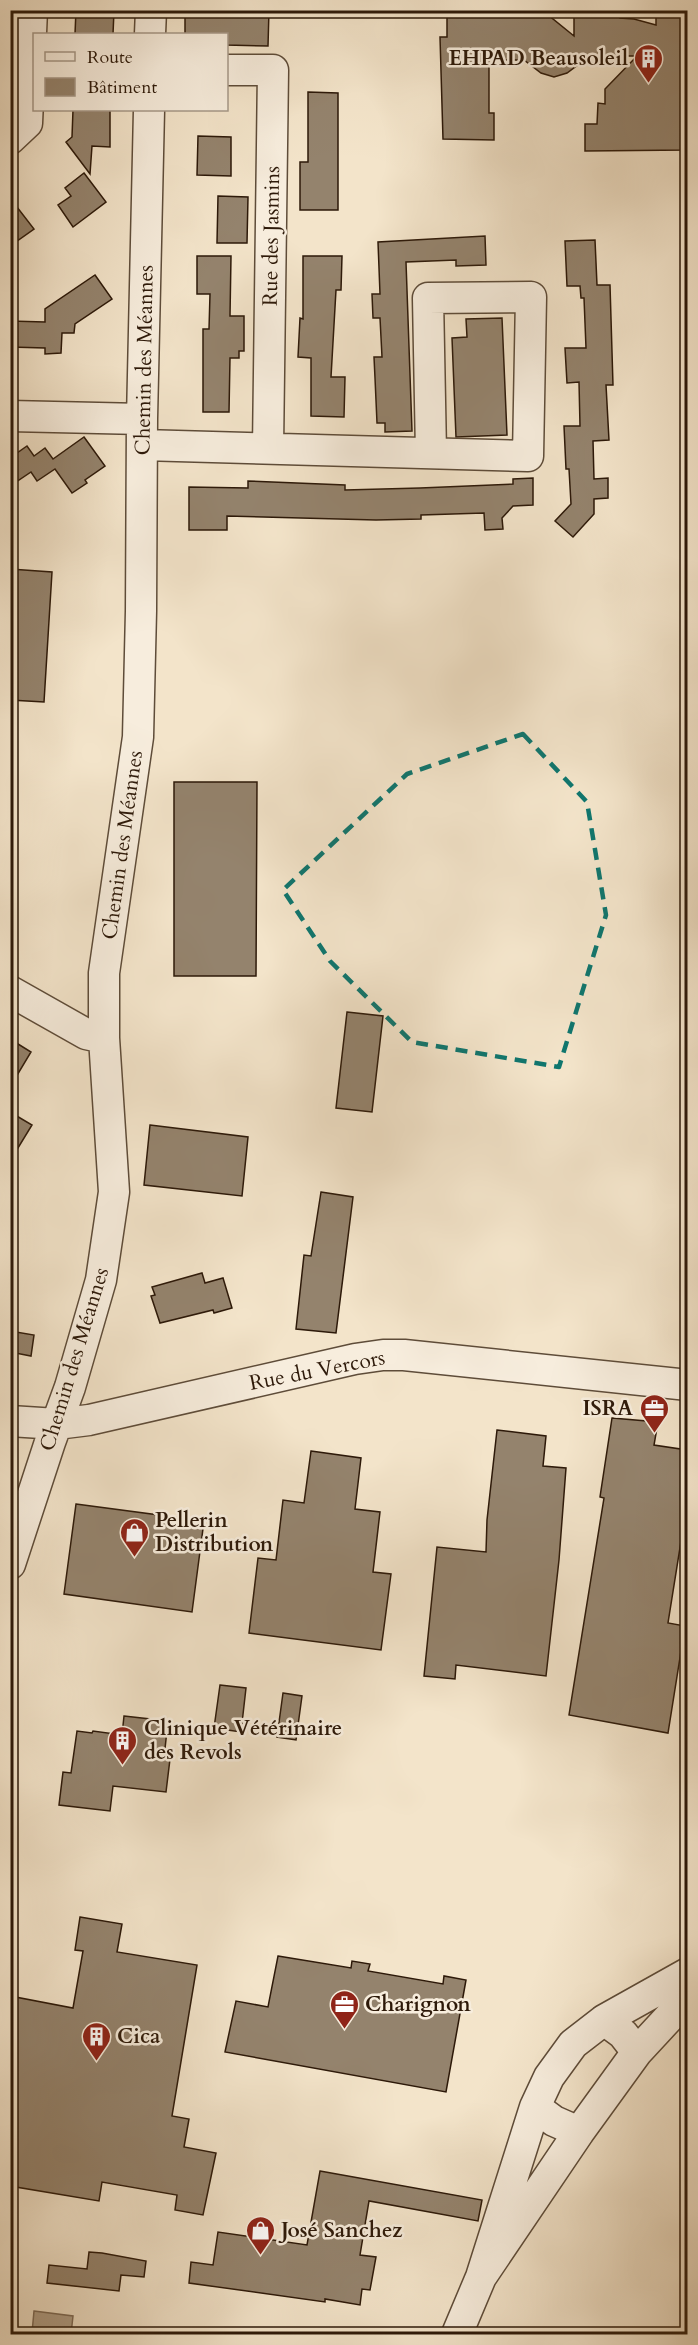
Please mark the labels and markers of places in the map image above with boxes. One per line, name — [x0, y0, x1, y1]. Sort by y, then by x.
building icon: EHPAD Beausoleil — [633, 42, 665, 84]
place label: EHPAD Beausoleil — [448, 44, 628, 73]
office icon: ISRA — [638, 1392, 670, 1434]
place label: ISRA — [582, 1394, 633, 1423]
place label: Pellerin Distribution — [155, 1506, 274, 1559]
shop icon: Pellerin Distribution — [118, 1516, 150, 1558]
place label: Clinique Vétérinaire des Revols — [144, 1714, 342, 1767]
building icon: Clinique Vétérinaire des Revols — [107, 1724, 139, 1766]
office icon: Charignon — [328, 1988, 360, 2030]
place label: Charignon — [365, 1990, 471, 2019]
building icon: Cica — [80, 2020, 112, 2062]
place label: Cica — [117, 2022, 161, 2051]
shop icon: José Sanchez — [244, 2214, 276, 2256]
place label: José Sanchez — [278, 2216, 403, 2245]

